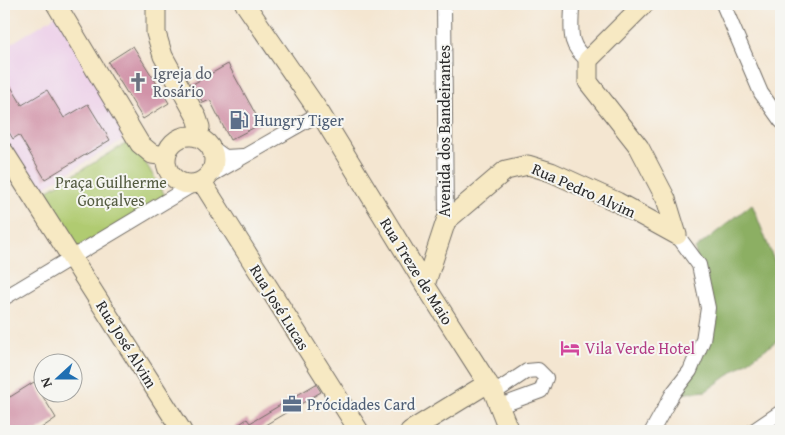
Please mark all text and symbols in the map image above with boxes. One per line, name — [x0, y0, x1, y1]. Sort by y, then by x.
street label: Avenida dos Bandeirantes — [432, 45, 456, 217]
place label: Igreja do Rosário — [153, 61, 212, 103]
church icon: Igreja do Rosário — [127, 71, 149, 93]
place label: Hungry Tiger — [254, 108, 344, 132]
fuel station icon: Hungry Tiger — [228, 109, 250, 131]
street label: Rua Pedro Alvim — [528, 156, 640, 224]
park label: Praça Guilherme Gonçalves — [55, 170, 167, 212]
street label: Rua Treze de Maio — [374, 213, 460, 329]
street label: Rua José Lucas — [244, 260, 316, 354]
street label: Rua José Alvim — [91, 296, 163, 392]
place label: Vila Verde Hotel — [585, 336, 696, 360]
hotel icon: Vila Verde Hotel — [559, 337, 581, 359]
north arrow — [32, 352, 82, 402]
text: N — [35, 374, 57, 391]
place label: Prócidades Card — [307, 392, 416, 416]
office icon: Prócidades Card — [281, 393, 303, 415]

